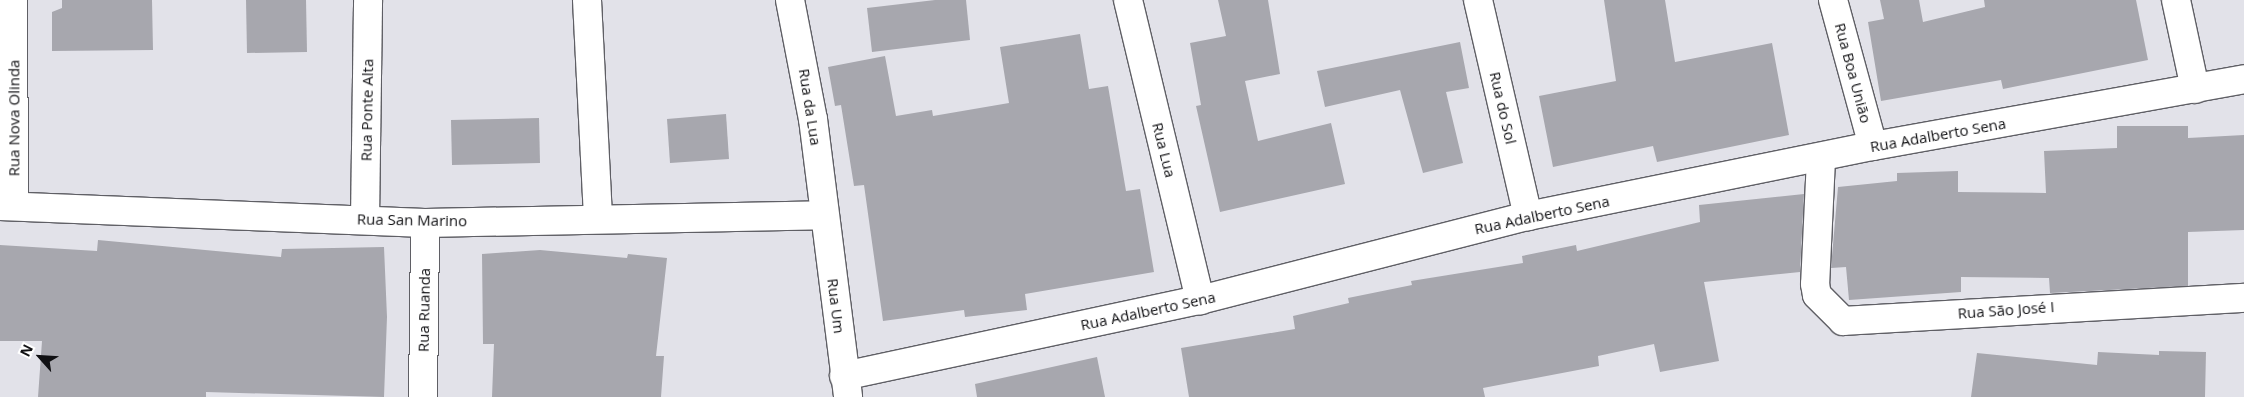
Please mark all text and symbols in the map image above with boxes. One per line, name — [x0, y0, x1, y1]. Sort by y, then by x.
street label: Rua Boa União — [1831, 21, 1875, 125]
street label: Rua Ponte Alta — [357, 59, 377, 161]
street label: Rua Nova Olinda — [5, 60, 23, 176]
street label: Rua da Lua — [795, 67, 825, 147]
street label: Rua do Sol — [1486, 70, 1520, 146]
street label: Rua Adalberto Sena — [1869, 114, 2007, 156]
street label: Rua Lua — [1148, 121, 1180, 179]
street label: Rua Adalberto Sena — [1473, 192, 1611, 238]
street label: Rua San Marino — [357, 210, 467, 230]
street label: Rua Ruanda — [414, 268, 434, 352]
street label: Rua Um — [824, 277, 848, 335]
street label: Rua Adalberto Sena — [1079, 288, 1217, 334]
street label: Rua São José I — [1957, 298, 2055, 322]
north arrow — [15, 332, 65, 382]
text: N — [15, 341, 37, 359]

